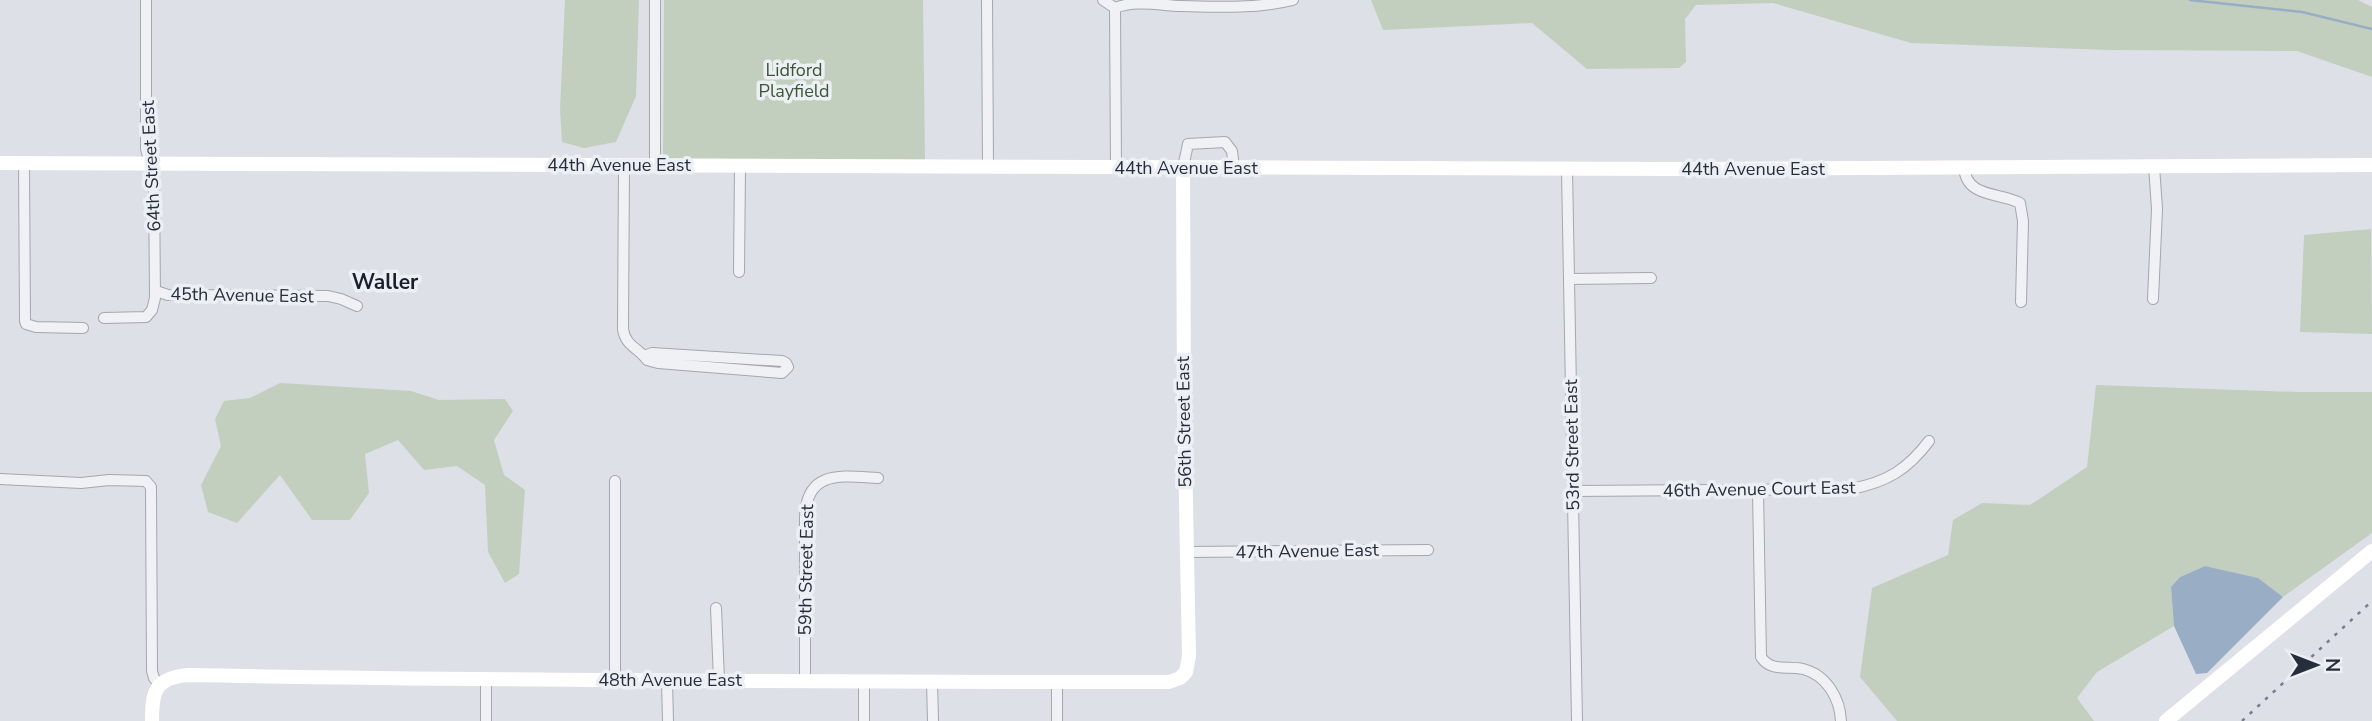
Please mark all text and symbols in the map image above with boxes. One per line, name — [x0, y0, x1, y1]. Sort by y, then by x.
park label: Lidford Playfield — [759, 58, 829, 103]
street label: 64th Street East — [136, 99, 166, 232]
street label: 44th Avenue East — [547, 153, 691, 177]
street label: 44th Avenue East — [1114, 156, 1258, 180]
street label: 44th Avenue East — [1681, 157, 1825, 181]
district label: Waller — [352, 268, 419, 296]
street label: 45th Avenue East — [170, 282, 315, 308]
street label: 56th Street East — [1171, 355, 1197, 488]
street label: 53rd Street East — [1559, 378, 1585, 511]
street label: 46th Avenue Court East — [1662, 475, 1856, 503]
street label: 59th Street East — [793, 503, 819, 636]
street label: 47th Avenue East — [1235, 538, 1380, 564]
north arrow — [2281, 630, 2351, 700]
text: N — [2319, 658, 2345, 672]
street label: 48th Avenue East — [598, 668, 742, 692]

